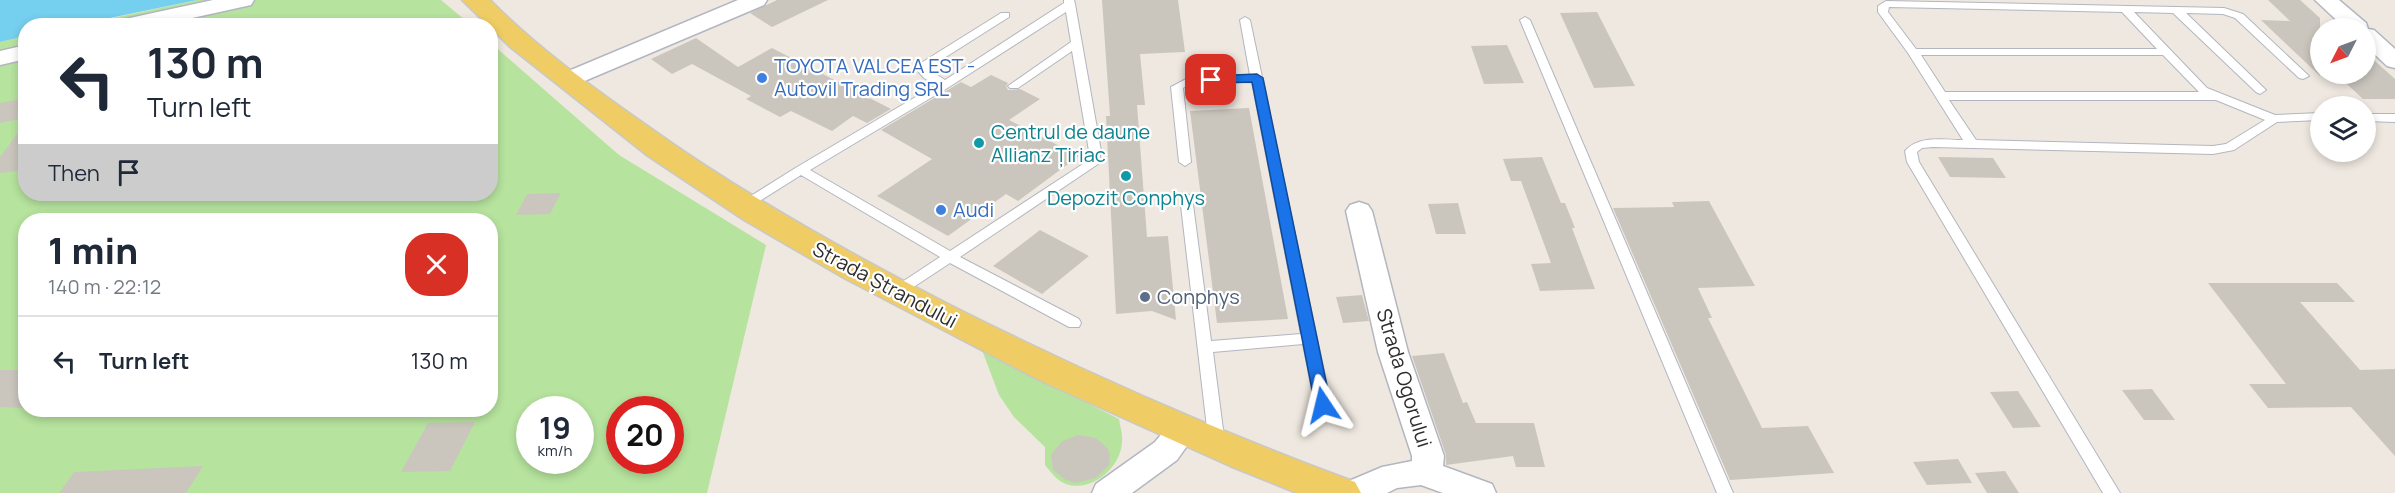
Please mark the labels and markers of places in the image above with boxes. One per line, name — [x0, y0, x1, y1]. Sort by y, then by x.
place label: TOYOTA VALCEA EST - Autovil Trading SRL — [774, 52, 975, 102]
pin — [1185, 54, 1236, 105]
marker: TOYOTA VALCEA EST - Autovil Trading SRL — [755, 71, 769, 85]
place label: Centrul de daune Allianz Țiriac — [991, 118, 1150, 168]
marker: Centrul de daune Allianz Țiriac — [972, 136, 986, 150]
marker: Depozit Conphys — [1119, 169, 1133, 183]
place label: Depozit Conphys — [1047, 184, 1205, 211]
place label: Audi — [953, 196, 994, 223]
marker: Audi — [934, 203, 948, 217]
place label: Conphys — [1157, 283, 1240, 310]
marker: Conphys — [1138, 290, 1152, 304]

